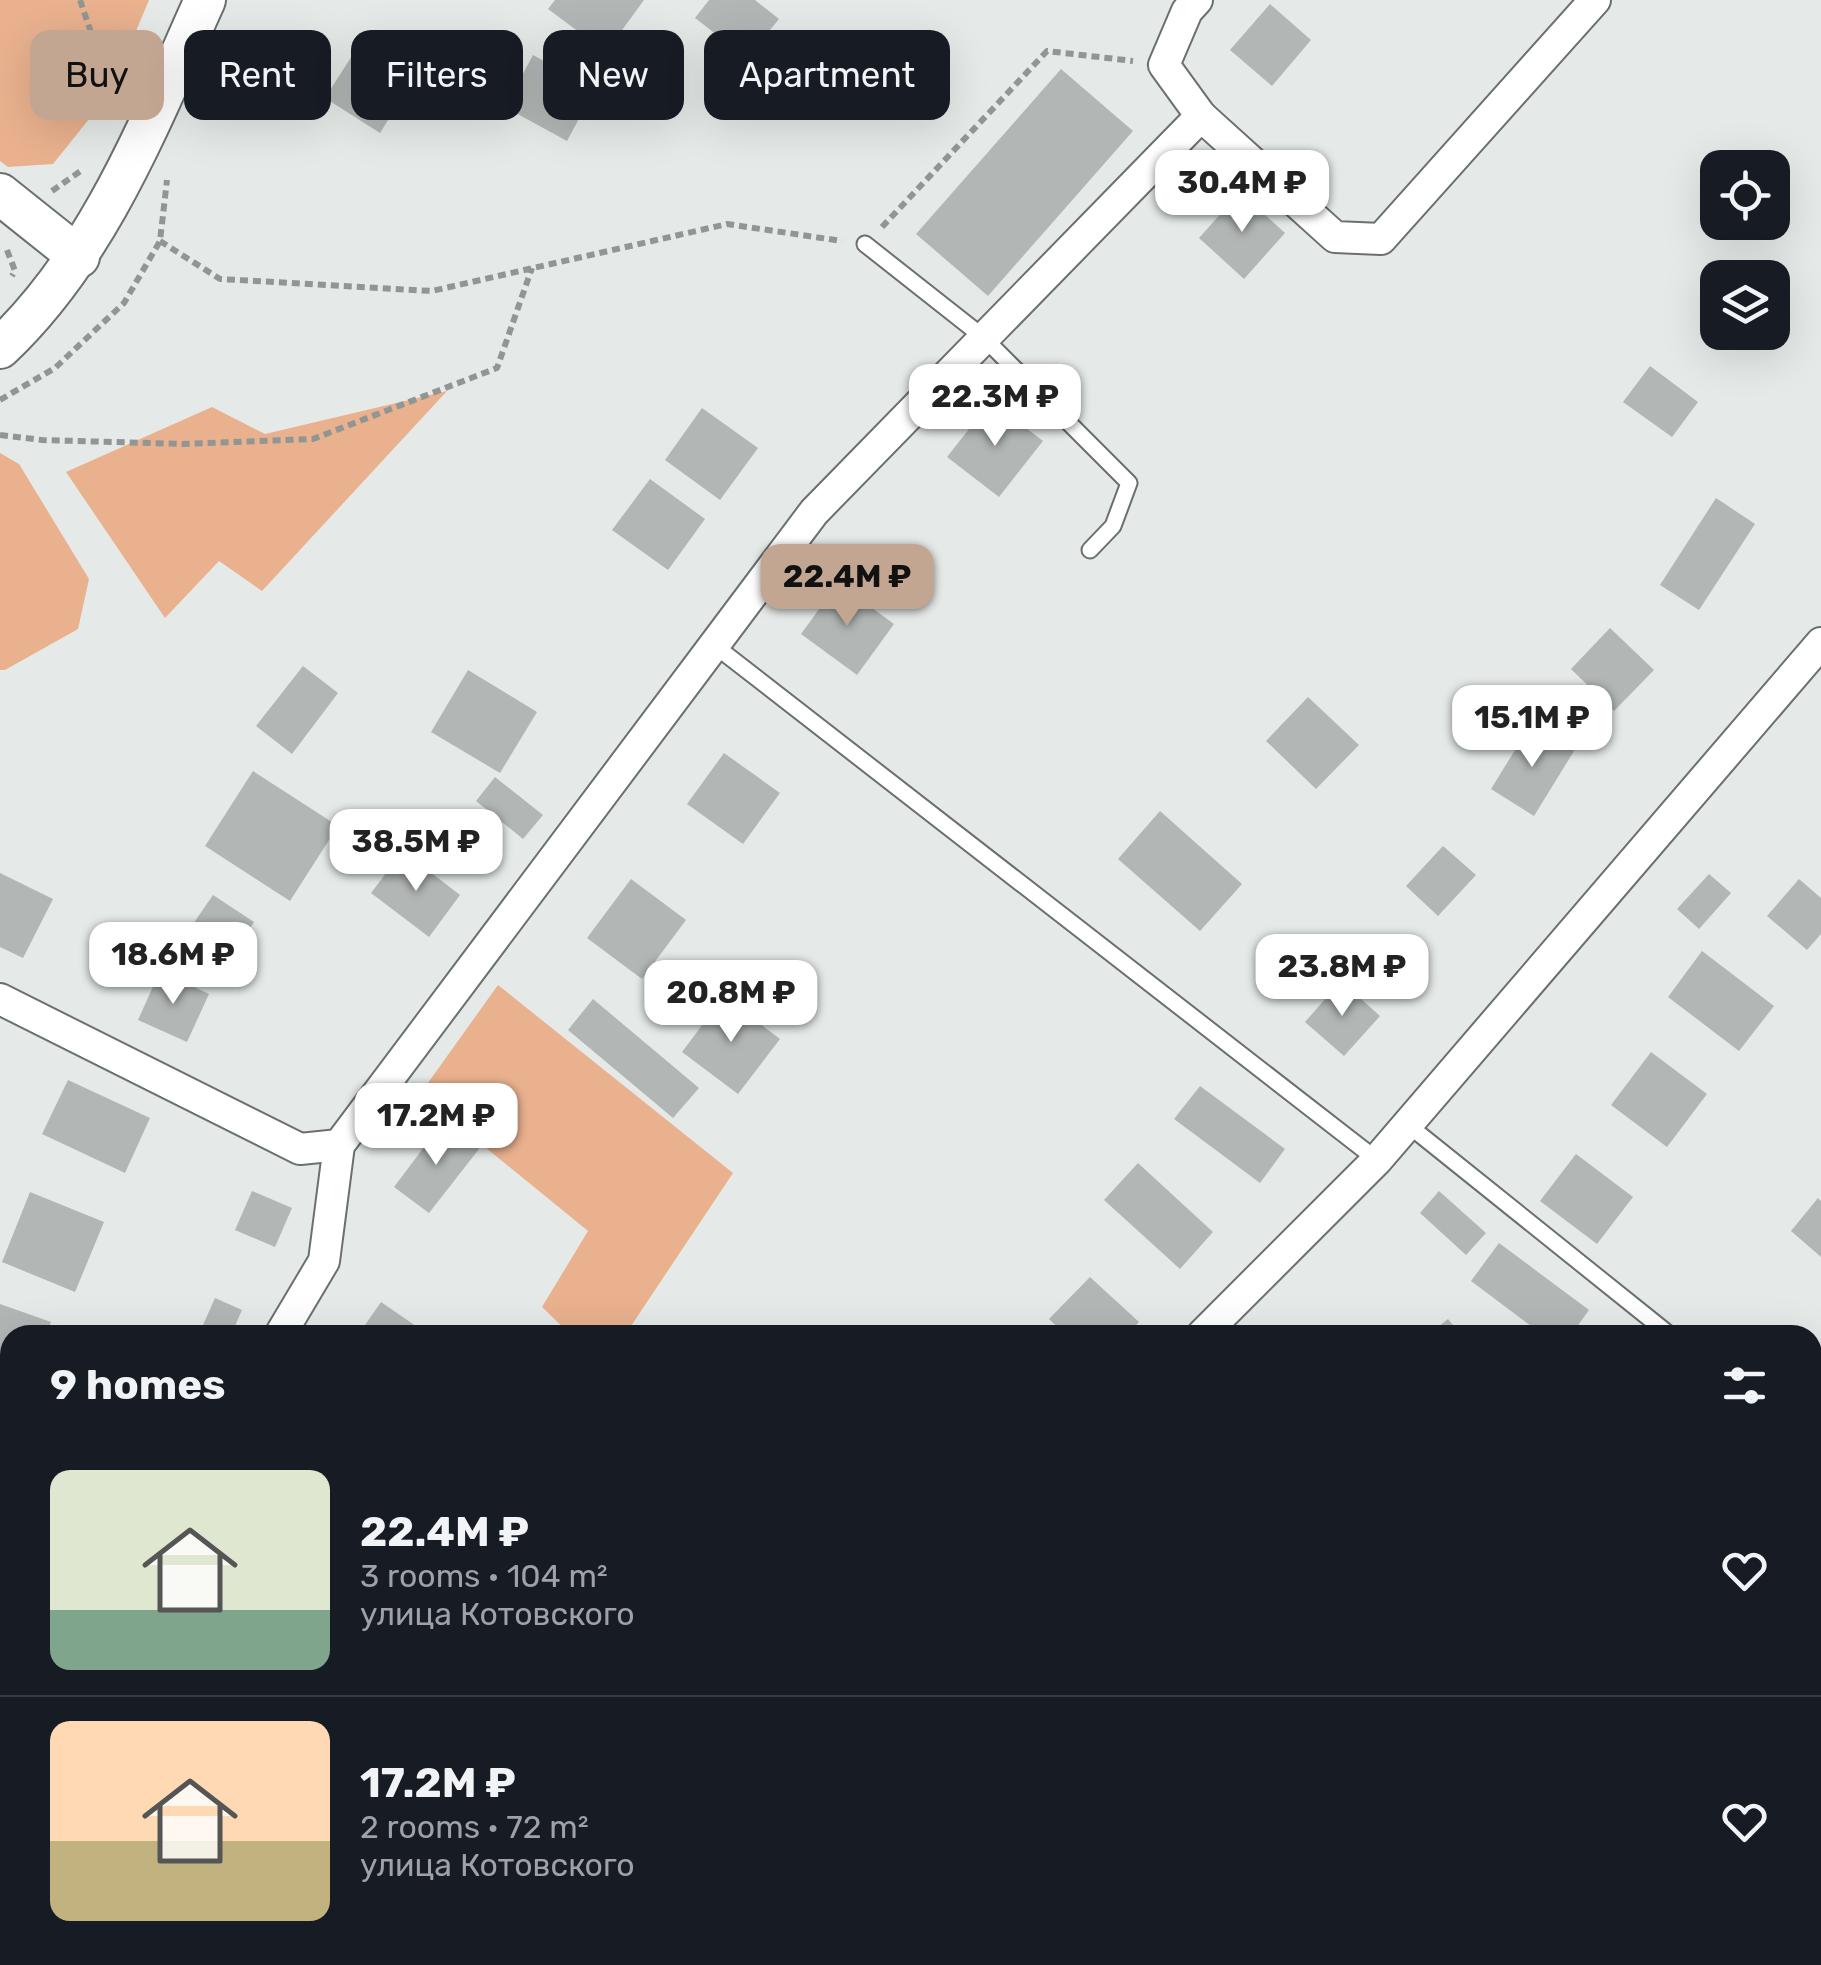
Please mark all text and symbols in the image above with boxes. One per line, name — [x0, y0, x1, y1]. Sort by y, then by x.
chip: Buy — [30, 30, 164, 120]
chip: Rent — [184, 30, 331, 120]
chip: Filters — [351, 30, 523, 120]
chip: New — [543, 30, 684, 120]
chip: Apartment — [704, 30, 950, 120]
pin: 30.4M ₽ — [1150, 150, 1334, 235]
map controls — [1700, 150, 1790, 350]
button: locate — [1700, 150, 1790, 240]
text: 30.4M ₽ — [1177, 163, 1307, 201]
button: layers — [1700, 260, 1790, 350]
pin: 22.3M ₽ — [903, 364, 1087, 449]
text: 22.3M ₽ — [931, 377, 1059, 415]
pin: 22.4M ₽ — [755, 544, 939, 629]
text: 22.4M ₽ — [783, 557, 911, 595]
pin: 15.1M ₽ — [1440, 685, 1624, 770]
text: 15.1M ₽ — [1474, 698, 1590, 736]
pin: 38.5M ₽ — [324, 809, 508, 894]
text: 38.5M ₽ — [352, 822, 480, 860]
pin: 18.6M ₽ — [81, 922, 265, 1007]
pin: 23.8M ₽ — [1250, 934, 1434, 1019]
text: 18.6M ₽ — [111, 935, 235, 973]
text: 23.8M ₽ — [1278, 947, 1406, 985]
pin: 20.8M ₽ — [639, 960, 823, 1045]
text: 20.8M ₽ — [666, 973, 796, 1011]
pin: 17.2M ₽ — [344, 1083, 528, 1168]
text: 17.2M ₽ — [377, 1096, 495, 1134]
icon: filters — [1717, 1358, 1772, 1413]
text: 9 homes — [50, 1360, 225, 1410]
text: 22.4M ₽ — [360, 1507, 529, 1557]
icon: home — [130, 1510, 250, 1630]
icon: heart — [1717, 1543, 1772, 1598]
text: 3 rooms · 104 m² — [360, 1557, 608, 1595]
text: улица Котовского — [360, 1595, 635, 1633]
text: 17.2M ₽ — [360, 1758, 516, 1808]
icon: home — [130, 1761, 250, 1881]
icon: heart — [1717, 1794, 1772, 1849]
text: 2 rooms · 72 m² — [360, 1808, 589, 1846]
text: улица Котовского — [360, 1846, 635, 1884]

